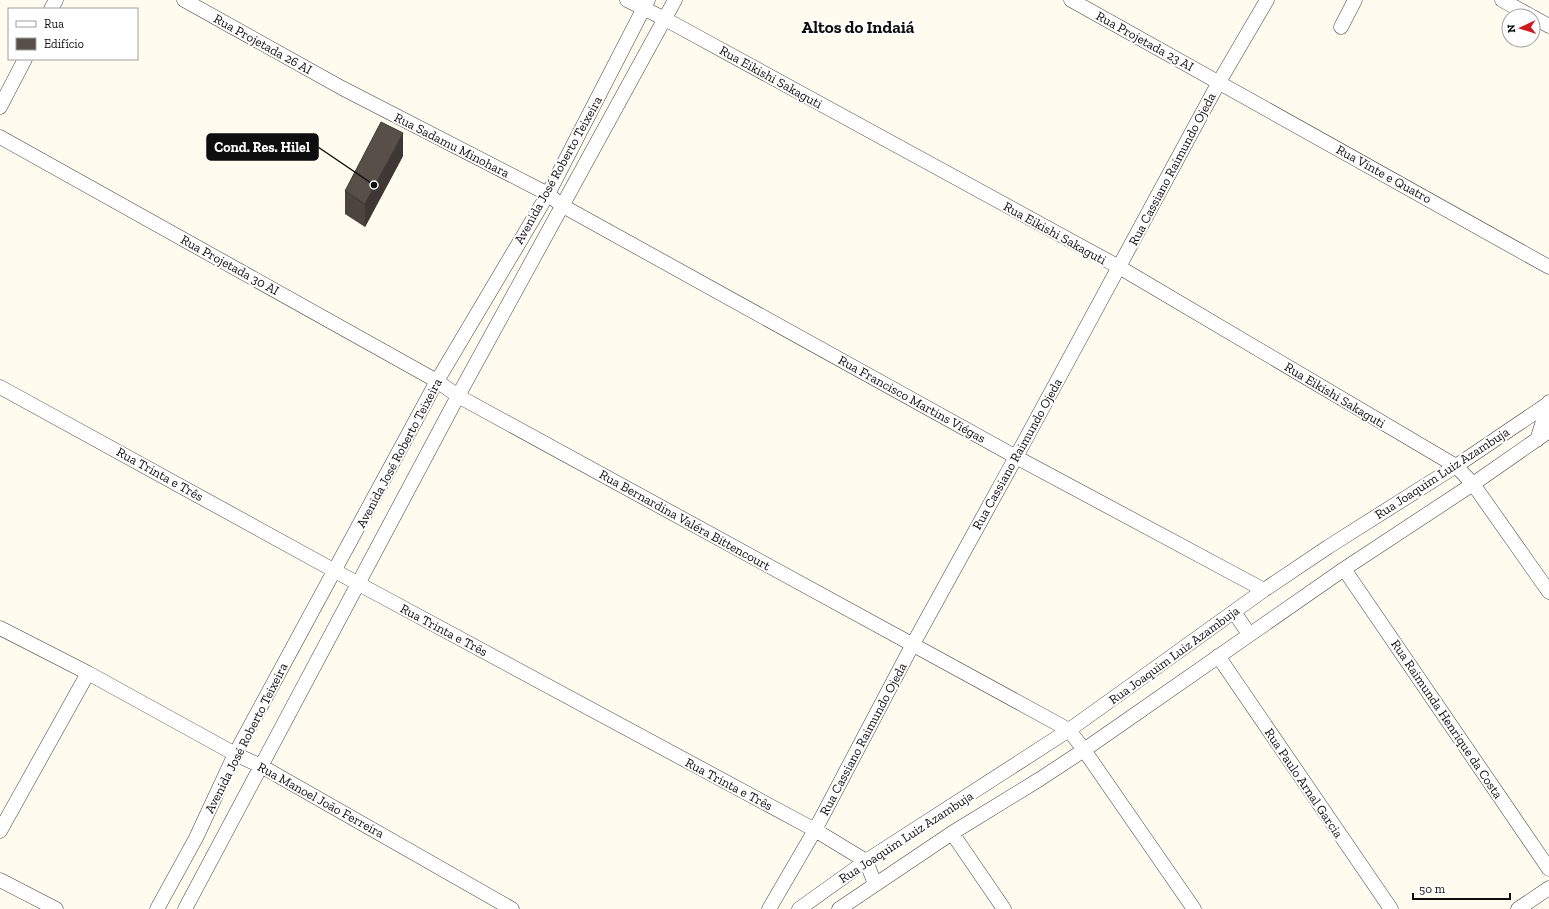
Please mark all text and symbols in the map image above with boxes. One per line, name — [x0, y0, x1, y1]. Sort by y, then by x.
legend — [8, 8, 138, 60]
street label: Rua Projetada 23 AI — [1093, 8, 1196, 75]
north arrow — [1501, 8, 1541, 48]
street label: Rua Projetada 26 AI — [211, 11, 315, 78]
text: Rua — [44, 17, 64, 31]
district label: Altos do Indaiá — [802, 17, 915, 37]
text: N — [1505, 23, 1518, 33]
text: Edifício — [44, 37, 84, 51]
street label: Rua Eikishi Sakaguti — [717, 43, 825, 112]
street label: Rua Cassiano Raimundo Ojeda — [1125, 90, 1220, 248]
street label: Avenida José Roberto Teixeira — [511, 93, 605, 247]
street label: Rua Sadamu Minohara — [392, 109, 513, 181]
callout: Cond. Res. Hilel — [207, 134, 318, 160]
text: Cond. Res. Hilel — [214, 139, 310, 156]
street label: Rua Vinte e Quatro — [1334, 142, 1434, 207]
street label: Rua Eikishi Sakaguti — [1001, 199, 1109, 268]
street label: Rua Projetada 30 AI — [178, 232, 282, 299]
street label: Rua Francisco Martins Viégas — [836, 352, 989, 446]
street label: Rua Eikishi Sakaguti — [1282, 359, 1388, 431]
street label: Avenida José Roberto Teixeira — [353, 375, 445, 530]
street label: Rua Cassiano Raimundo Ojeda — [969, 375, 1066, 533]
street label: Rua Joaquim Luiz Azambuja — [1372, 424, 1513, 523]
street label: Rua Trinta e Três — [114, 444, 206, 504]
street label: Rua Bernardina Valéra Bittencourt — [597, 467, 773, 573]
street label: Rua Trinta e Três — [398, 601, 490, 659]
street label: Rua Joaquim Luiz Azambuja — [1106, 602, 1243, 708]
street label: Rua Raimunda Henrique da Costa — [1388, 637, 1506, 802]
street label: Avenida José Roberto Teixeira — [201, 660, 291, 816]
street label: Rua Cassiano Raimundo Ojeda — [816, 660, 911, 818]
street label: Rua Paulo Arnal Garcia — [1262, 725, 1347, 841]
street label: Rua Trinta e Três — [683, 755, 775, 813]
street label: Rua Manoel João Ferreira — [255, 759, 387, 841]
street label: Rua Joaquim Luiz Azambuja — [836, 788, 977, 887]
scale bar — [1413, 875, 1510, 901]
text: 50 m — [1419, 882, 1446, 896]

